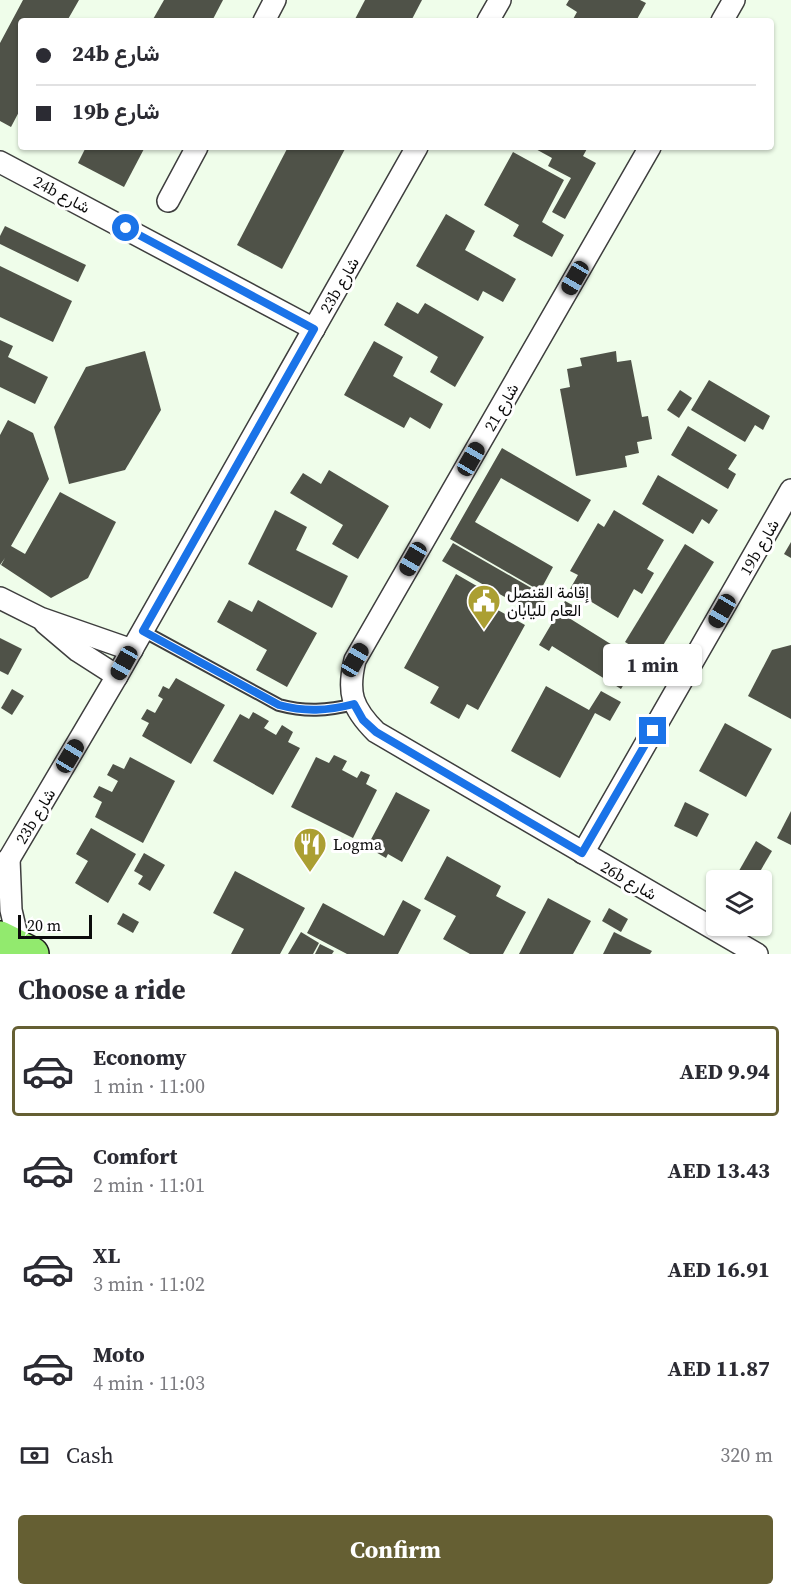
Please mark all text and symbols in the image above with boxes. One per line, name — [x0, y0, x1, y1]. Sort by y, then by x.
text: 24b شارع — [72, 38, 160, 68]
text: 19b شارع — [72, 96, 160, 126]
street label: 24b شارع — [29, 170, 94, 219]
route start — [112, 214, 139, 241]
street label: 23b شارع — [314, 253, 365, 317]
car — [558, 258, 592, 298]
street label: شارع 21 — [478, 379, 524, 435]
car — [454, 439, 488, 479]
street label: 19b شارع — [734, 515, 785, 579]
car — [396, 539, 430, 579]
place label: إقامة القنصل العام لليابان — [507, 581, 589, 621]
public building icon: إقامة القنصل العام لليابان — [466, 583, 502, 630]
car — [705, 591, 739, 631]
car — [338, 640, 372, 680]
car — [107, 643, 141, 683]
callout: 1 min — [604, 644, 702, 686]
text: 1 min — [627, 651, 678, 679]
route end — [639, 717, 666, 744]
car — [53, 736, 87, 776]
street label: 23b شارع — [10, 784, 61, 848]
restaurant icon: Logma — [292, 826, 328, 873]
place label: Logma — [333, 833, 383, 855]
street label: 26b شارع — [597, 855, 661, 906]
map controls — [706, 870, 772, 936]
button: layers — [706, 870, 772, 936]
scale bar — [18, 912, 92, 940]
text: 20 m — [27, 914, 61, 936]
text: Choose a ride — [18, 971, 186, 1008]
text: Economy — [93, 1042, 187, 1072]
icon: car — [21, 1044, 75, 1098]
text: AED 9.94 — [680, 1056, 770, 1086]
text: 1 min · 11:00 — [93, 1072, 205, 1100]
text: Comfort — [93, 1141, 177, 1171]
icon: car — [21, 1143, 75, 1197]
text: AED 13.43 — [668, 1155, 770, 1185]
text: 2 min · 11:01 — [93, 1171, 205, 1199]
text: XL — [93, 1240, 120, 1270]
icon: car — [21, 1242, 75, 1296]
text: AED 16.91 — [668, 1254, 770, 1284]
text: 3 min · 11:02 — [93, 1270, 205, 1298]
text: Moto — [93, 1339, 145, 1369]
icon: car — [21, 1341, 75, 1395]
text: AED 11.87 — [668, 1353, 770, 1383]
text: 4 min · 11:03 — [93, 1369, 205, 1397]
icon: cash — [18, 1439, 51, 1472]
text: Cash — [66, 1440, 114, 1470]
text: 320 m — [720, 1441, 773, 1469]
button: Confirm — [18, 1515, 773, 1584]

